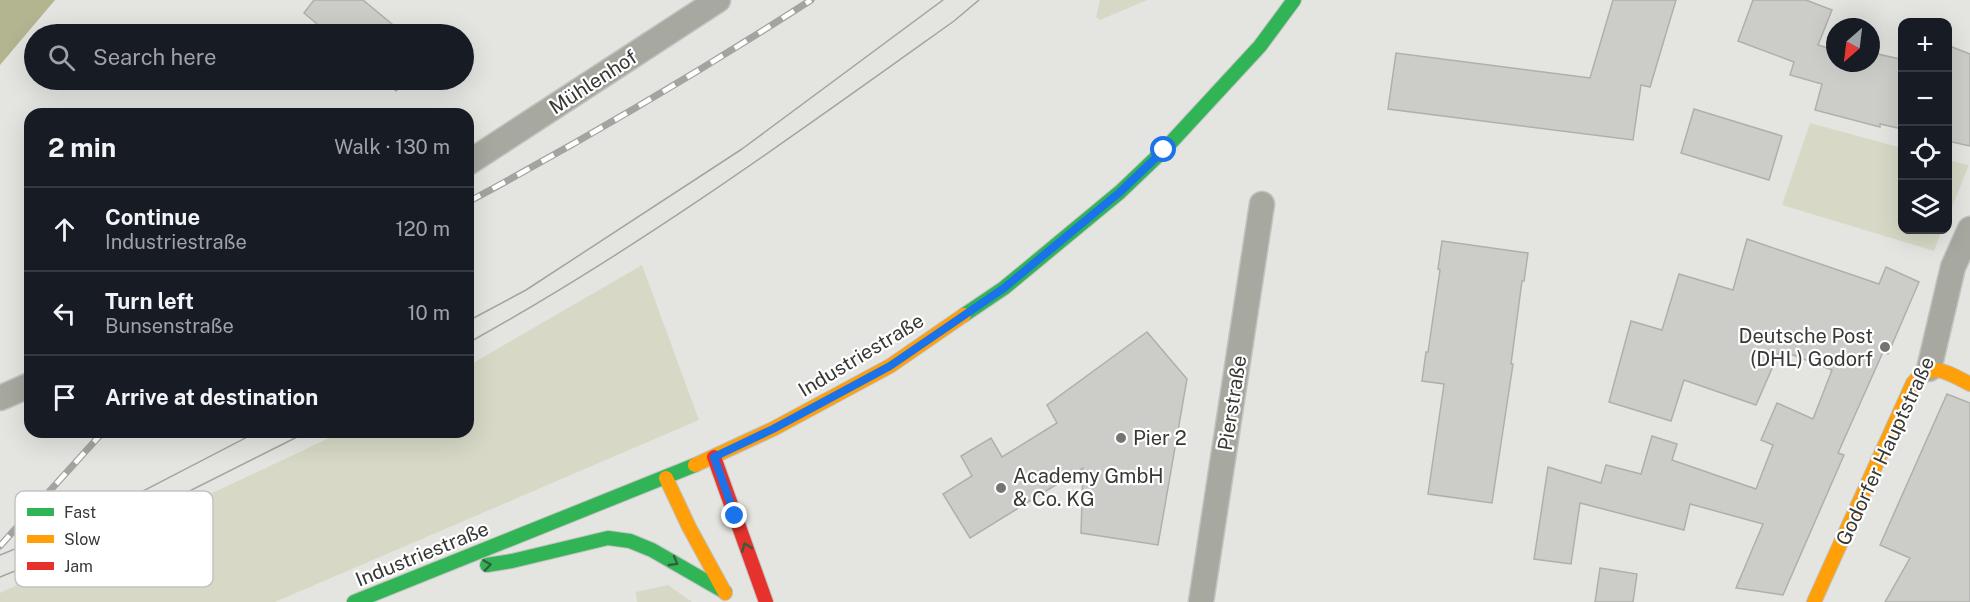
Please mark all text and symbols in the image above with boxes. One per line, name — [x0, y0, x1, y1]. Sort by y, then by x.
north arrow — [1826, 18, 1880, 72]
map controls — [1898, 18, 1952, 234]
button: + — [1898, 18, 1952, 72]
search box — [24, 24, 474, 90]
icon: search — [45, 41, 78, 74]
text: Search here — [93, 44, 217, 70]
street label: Mühlenhof — [545, 45, 641, 119]
button: − — [1898, 72, 1952, 126]
button: locate — [1898, 126, 1952, 180]
text: 2 min — [48, 132, 116, 163]
text: Walk · 130 m — [334, 135, 450, 159]
route start — [1150, 136, 1176, 162]
button: layers — [1898, 180, 1952, 234]
text: Continue — [105, 204, 200, 230]
icon: ahead — [48, 213, 81, 246]
text: 120 m — [396, 217, 450, 241]
text: Industriestraße — [105, 230, 247, 254]
text: Turn left — [105, 288, 194, 314]
icon: left — [48, 297, 81, 330]
text: 10 m — [407, 301, 450, 325]
street label: Industriestraße — [794, 308, 928, 402]
text: Bunsenstraße — [105, 314, 234, 338]
place label: Deutsche Post (DHL) Godorf — [1739, 324, 1873, 371]
marker: Deutsche Post (DHL) Godorf — [1878, 340, 1892, 354]
street label: Godorfer Hauptstraße — [1831, 353, 1939, 549]
street label: Pierstraße — [1213, 354, 1251, 452]
icon: arrive — [48, 381, 81, 414]
text: Arrive at destination — [105, 384, 318, 410]
place label: Pier 2 — [1133, 426, 1187, 450]
marker: Pier 2 — [1114, 431, 1128, 445]
place label: Academy GmbH & Co. KG — [1013, 464, 1164, 511]
marker: Academy GmbH & Co. KG — [994, 481, 1008, 495]
legend — [15, 491, 213, 587]
route end — [721, 502, 747, 528]
text: Fast — [64, 503, 96, 522]
street label: Industriestraße — [352, 516, 492, 592]
text: Slow — [64, 530, 101, 549]
one-way arrow — [741, 542, 754, 553]
one-way arrow — [667, 555, 678, 566]
text: Jam — [64, 557, 93, 576]
one-way arrow — [482, 559, 491, 571]

